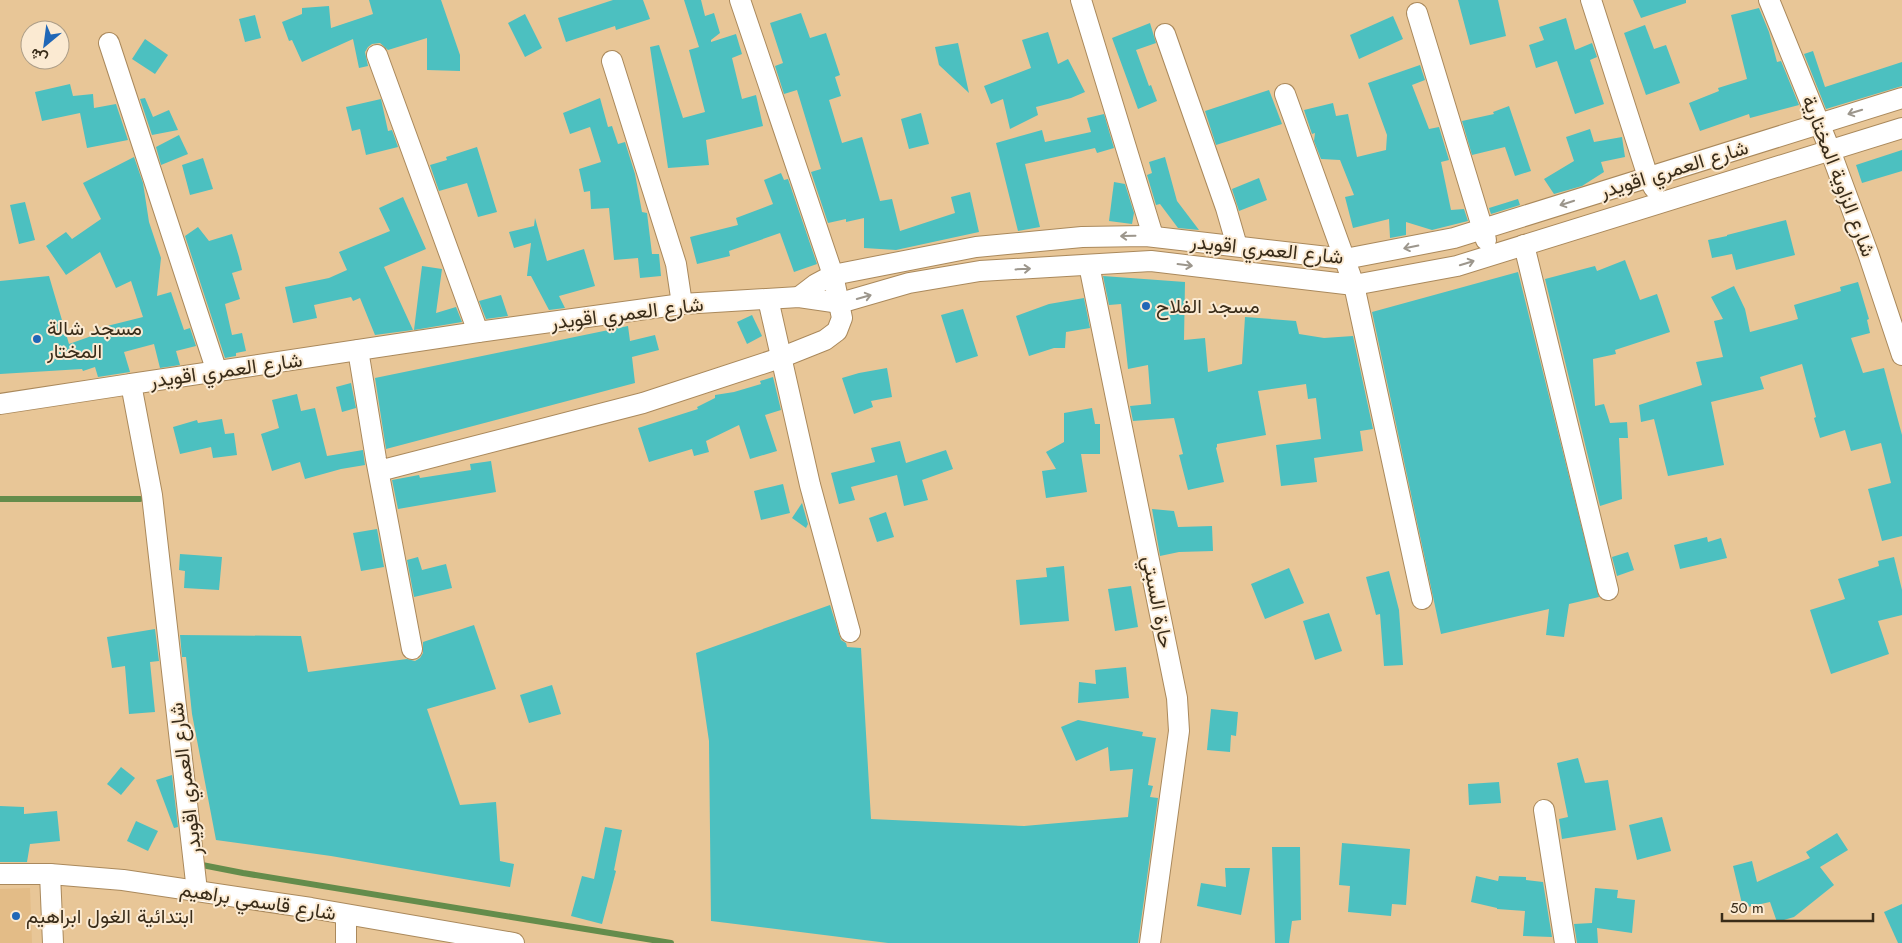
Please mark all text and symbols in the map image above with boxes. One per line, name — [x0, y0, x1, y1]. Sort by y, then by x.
north arrow — [20, 20, 70, 70]
text: ش — [26, 43, 51, 69]
street label: شارع الزاوية المختارية — [1794, 91, 1883, 261]
one-way arrow — [1848, 108, 1864, 117]
street label: شارع العمري اقويدر — [1595, 133, 1752, 208]
one-way arrow — [1559, 198, 1575, 208]
street label: شارع العمري اقويدر — [1188, 227, 1345, 274]
one-way arrow — [1120, 231, 1136, 241]
one-way arrow — [1403, 242, 1419, 252]
one-way arrow — [1458, 258, 1474, 268]
one-way arrow — [1177, 260, 1193, 270]
one-way arrow — [1015, 264, 1031, 273]
street label: شارع العمري اقويدر — [548, 290, 705, 339]
one-way arrow — [855, 291, 871, 301]
place label: مسجد الفلاح — [1156, 292, 1260, 321]
marker: مسجد الفلاح — [1140, 300, 1152, 312]
place label: مسجد شالة المختار — [46, 314, 142, 366]
marker: مسجد شالة المختار — [31, 333, 43, 345]
street label: شارع العمري اقويدر — [147, 345, 305, 398]
street label: حارة السبتي — [1132, 553, 1181, 651]
street label: شارع العمري اقويدر — [162, 701, 211, 858]
street label: شارع قاسمي براهيم — [177, 875, 338, 930]
scale bar — [1722, 890, 1873, 922]
text: 50 m — [1730, 897, 1764, 919]
place label: ابتدائية الغول ابراهيم — [26, 902, 194, 931]
marker: ابتدائية الغول ابراهيم — [10, 910, 22, 922]

